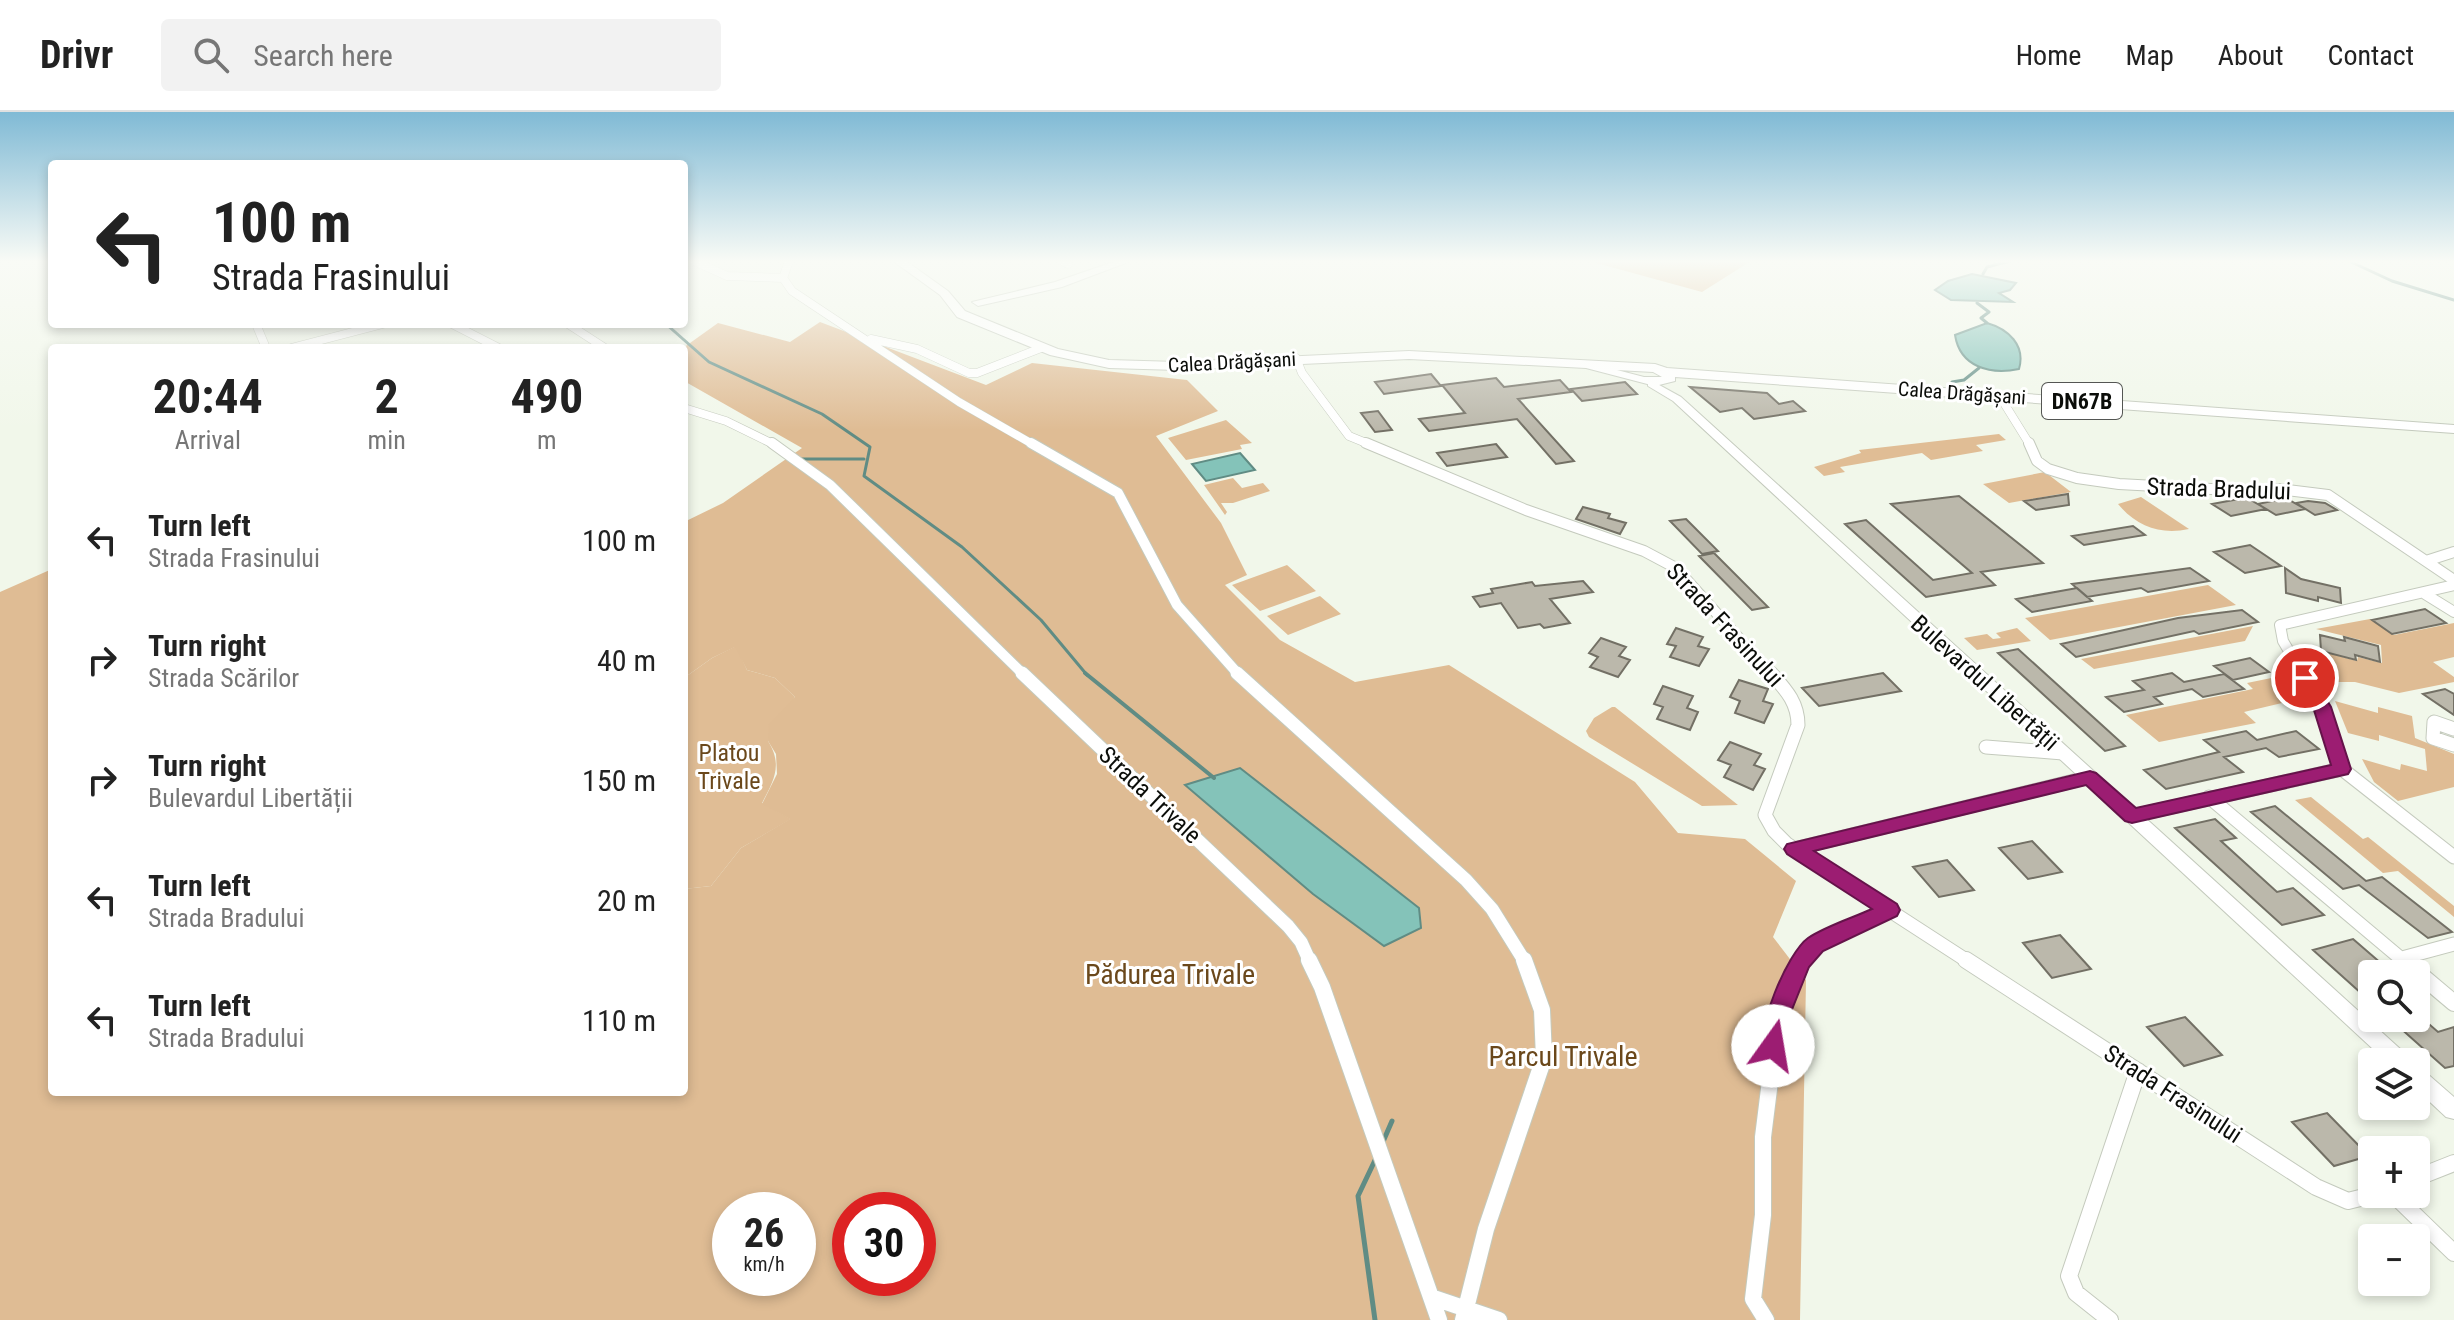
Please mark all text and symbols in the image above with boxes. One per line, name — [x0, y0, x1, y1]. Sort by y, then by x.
search box — [161, 19, 721, 91]
text: Drivr — [40, 33, 113, 77]
icon: search — [189, 33, 233, 77]
text: Search here — [253, 38, 393, 73]
text: Home — [2016, 39, 2081, 72]
text: Map — [2125, 39, 2174, 72]
text: About — [2218, 39, 2284, 72]
text: Contact — [2328, 39, 2414, 72]
text: 100 m — [212, 190, 351, 256]
icon: left — [80, 192, 184, 296]
text: Strada Frasinului — [212, 257, 450, 299]
street label: Calea Drăgășani — [1167, 347, 1297, 377]
text: 20:44 — [153, 368, 263, 425]
text: 2 — [375, 368, 399, 425]
text: 490 — [510, 368, 583, 425]
street label: Calea Drăgășani — [1897, 377, 2027, 409]
road number: DN67B — [2042, 383, 2122, 419]
text: Arrival — [175, 425, 241, 455]
text: min — [368, 425, 406, 455]
text: m — [537, 425, 557, 455]
street label: Strada Bradului — [2146, 472, 2292, 506]
text: Turn left — [148, 508, 251, 543]
icon: left — [80, 518, 124, 562]
text: 100 m — [582, 523, 656, 558]
text: Strada Frasinului — [148, 543, 320, 573]
street label: Strada Frasinului — [1661, 557, 1789, 693]
street label: Bulevardul Libertății — [1905, 609, 2065, 757]
text: Turn right — [148, 628, 266, 663]
icon: right — [80, 638, 124, 682]
text: 40 m — [597, 643, 656, 678]
pin — [2271, 644, 2339, 712]
icon: arrive — [2283, 656, 2327, 700]
text: Strada Scărilor — [148, 663, 299, 693]
park label: Platou Trivale — [698, 739, 760, 795]
street label: Strada Trivale — [1093, 741, 1207, 849]
text: Turn right — [148, 748, 266, 783]
icon: right — [80, 758, 124, 802]
text: 150 m — [582, 763, 656, 798]
text: Bulevardul Libertății — [148, 783, 353, 813]
text: Turn left — [148, 868, 251, 903]
icon: left — [80, 878, 124, 922]
text: 20 m — [597, 883, 656, 918]
text: Strada Bradului — [148, 903, 304, 933]
park label: Pădurea Trivale — [1085, 958, 1255, 991]
map controls — [2358, 960, 2430, 1296]
button: search — [2358, 960, 2430, 1032]
text: Turn left — [148, 988, 251, 1023]
icon: left — [80, 998, 124, 1042]
text: 110 m — [582, 1003, 656, 1038]
position arrow — [1731, 1004, 1815, 1088]
text: Strada Bradului — [148, 1023, 304, 1053]
street label: Strada Frasinului — [2099, 1039, 2247, 1149]
park label: Parcul Trivale — [1488, 1040, 1638, 1073]
button: layers — [2358, 1048, 2430, 1120]
button: + — [2358, 1136, 2430, 1208]
speed limit sign: 30 — [832, 1192, 936, 1296]
text: 26 — [744, 1210, 784, 1257]
button: − — [2358, 1224, 2430, 1296]
text: km/h — [743, 1252, 785, 1276]

